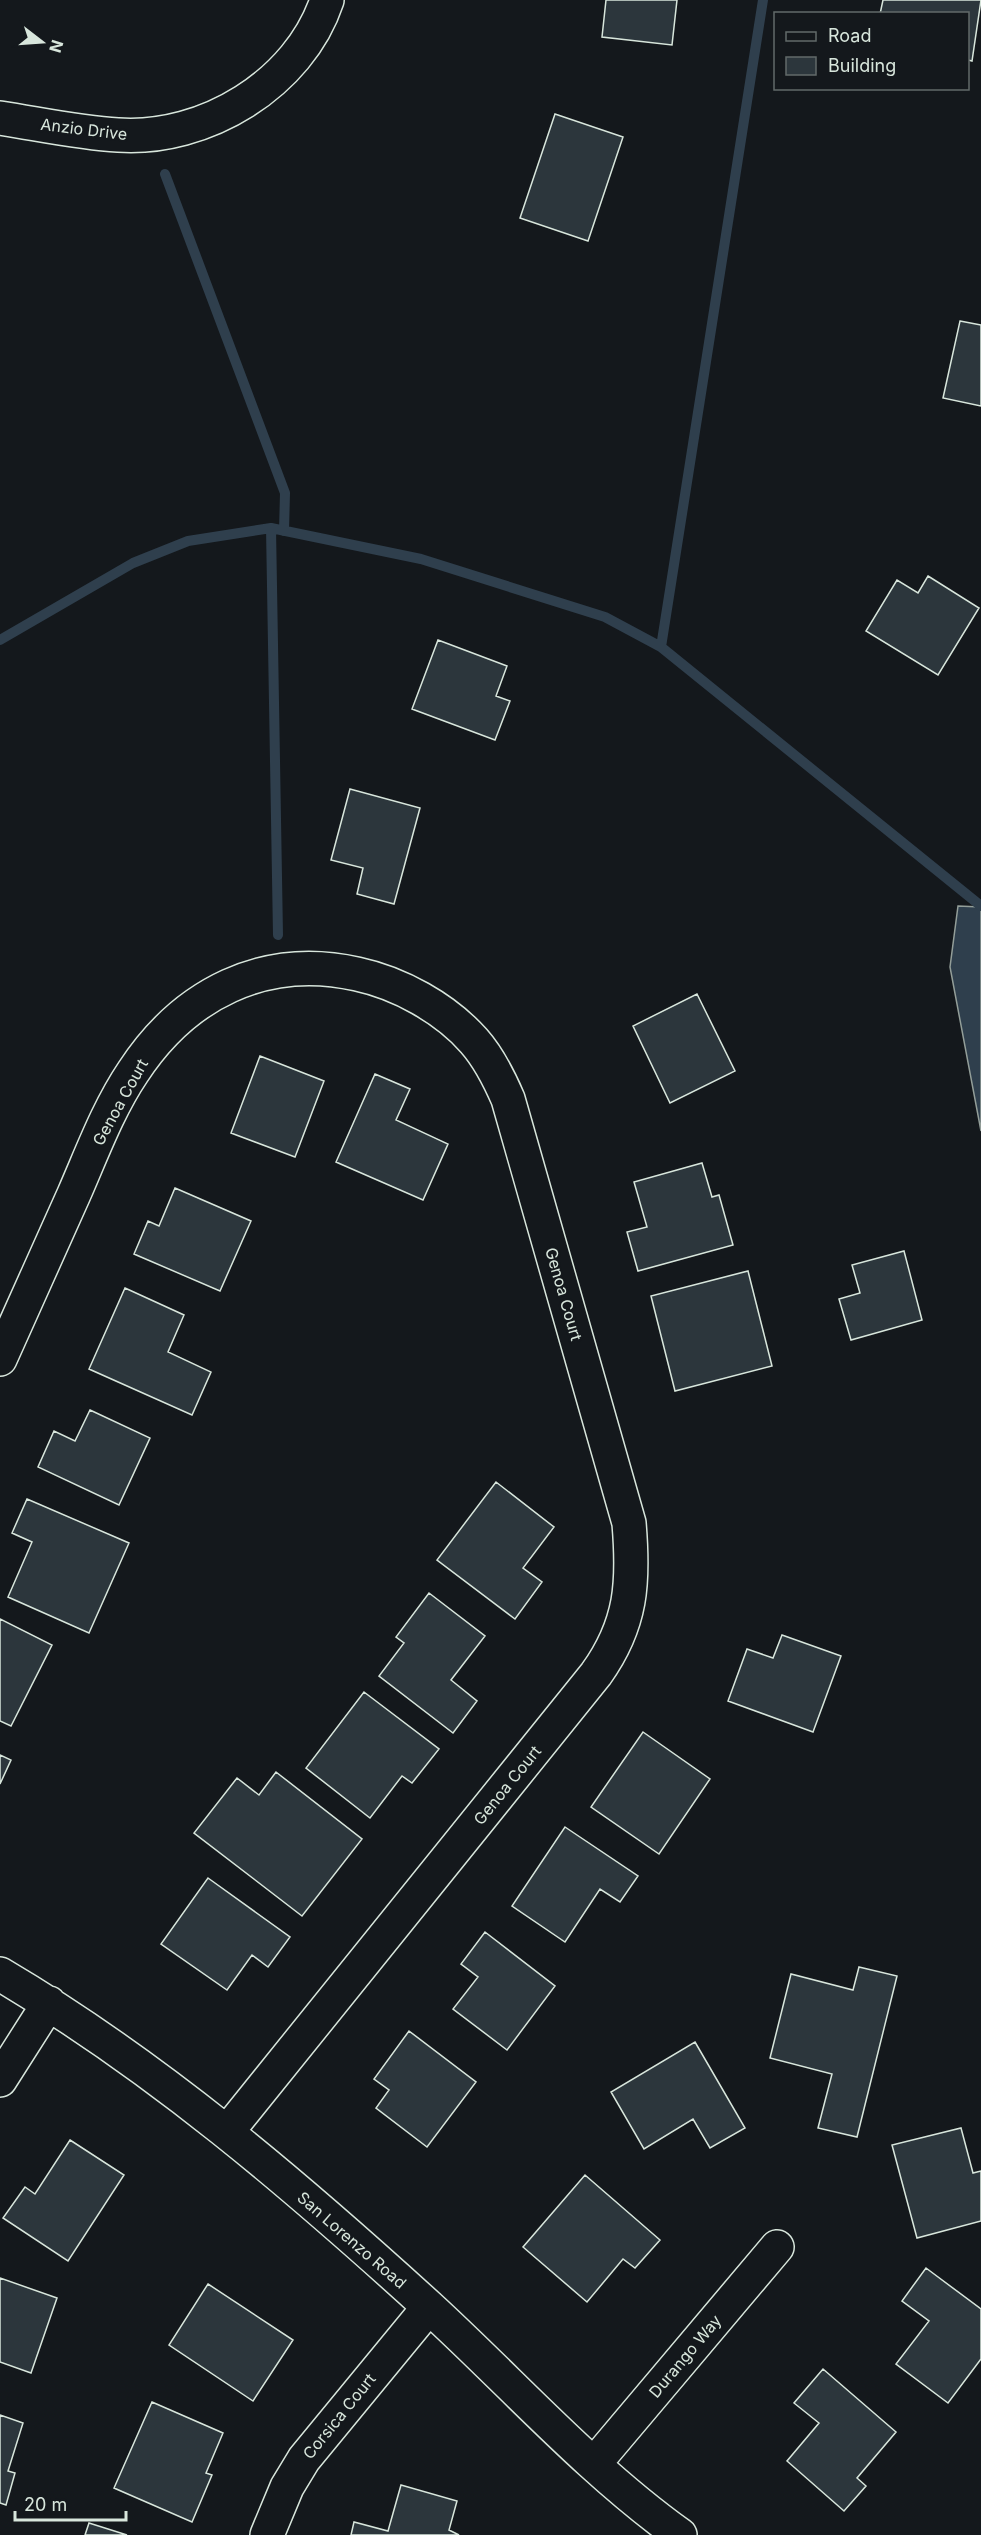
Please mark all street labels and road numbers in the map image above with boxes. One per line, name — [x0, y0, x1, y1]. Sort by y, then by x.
street label: Anzio Drive — [40, 114, 128, 144]
street label: Genoa Court — [88, 1055, 152, 1149]
street label: Genoa Court — [541, 1245, 587, 1343]
street label: Genoa Court — [469, 1741, 545, 1829]
street label: San Lorenzo Road — [293, 2187, 411, 2293]
street label: Durango Way — [645, 2310, 725, 2402]
street label: Corsica Court — [298, 2369, 380, 2463]

